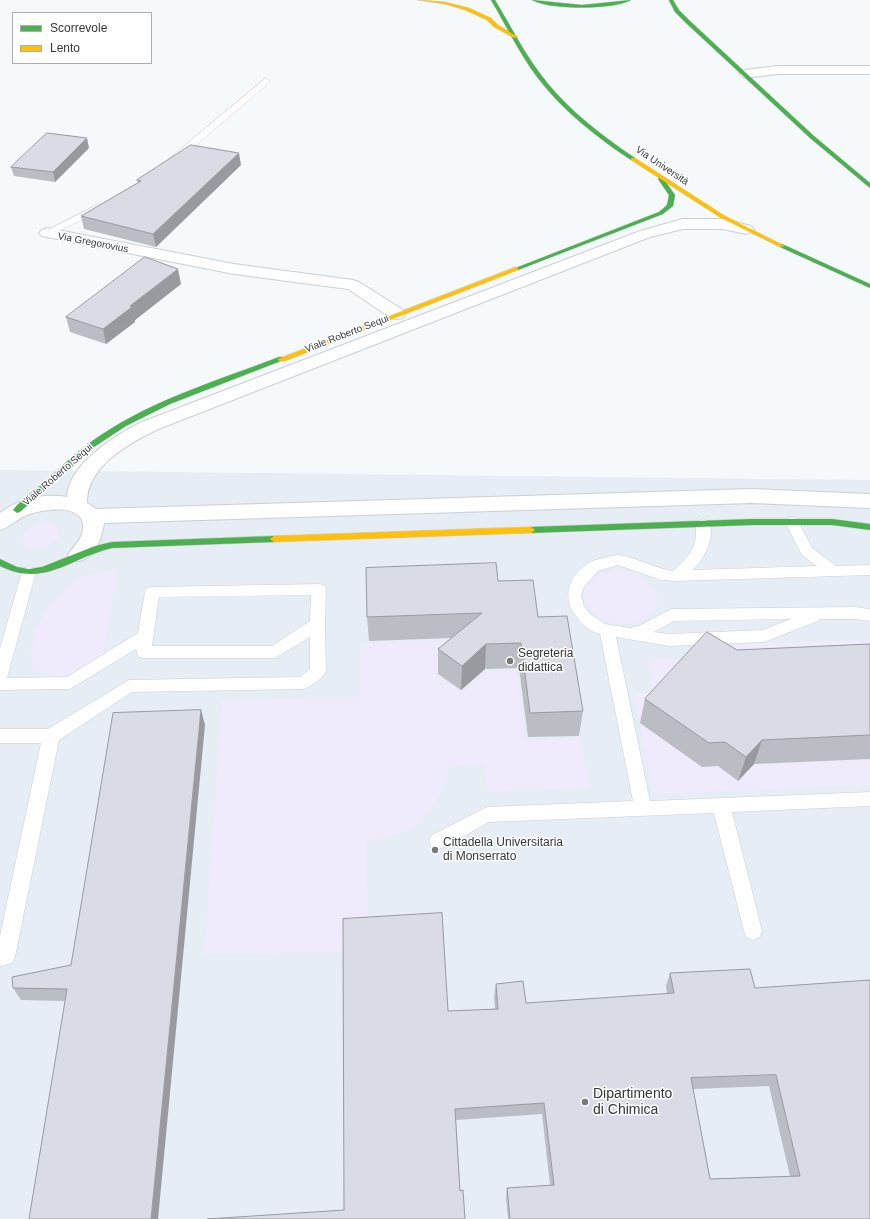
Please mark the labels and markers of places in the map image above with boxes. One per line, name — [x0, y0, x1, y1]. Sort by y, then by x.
place label: Segreteria didattica — [518, 647, 573, 675]
marker: Segreteria didattica — [505, 656, 515, 666]
place label: Cittadella Universitaria di Monserrato — [443, 836, 563, 864]
marker: Cittadella Universitaria di Monserrato — [430, 845, 440, 855]
place label: Dipartimento di Chimica — [593, 1086, 672, 1118]
marker: Dipartimento di Chimica — [580, 1097, 590, 1107]

